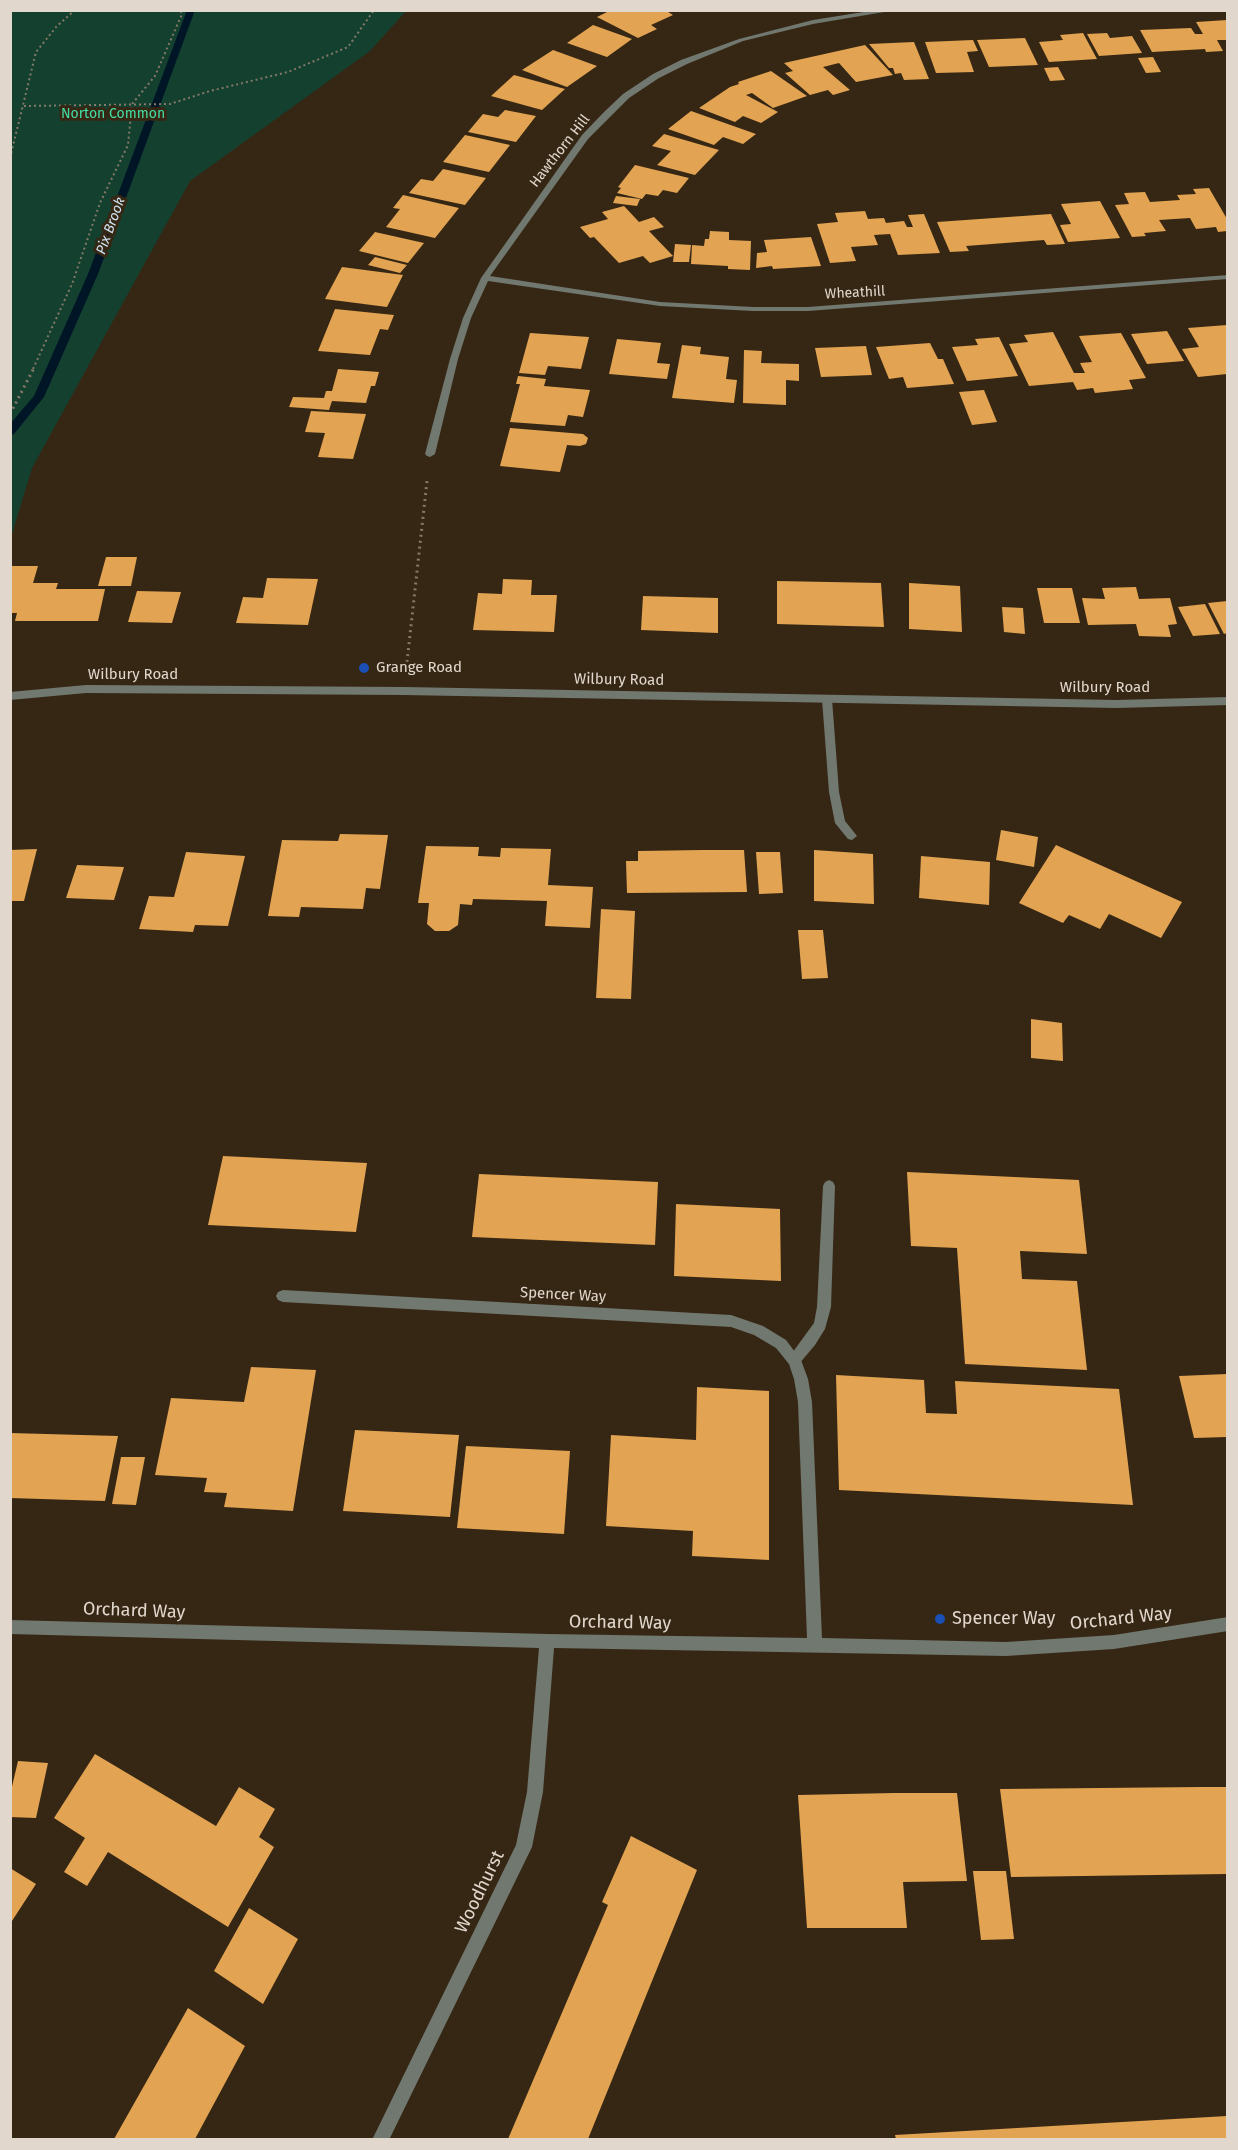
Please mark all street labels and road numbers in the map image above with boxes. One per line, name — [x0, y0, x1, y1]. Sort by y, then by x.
street label: Hawthorn Hill — [526, 111, 594, 191]
street label: Wheathill — [824, 283, 886, 303]
street label: Wilbury Road — [88, 666, 178, 684]
street label: Wilbury Road — [574, 670, 664, 690]
street label: Wilbury Road — [1060, 679, 1150, 697]
street label: Spencer Way — [520, 1284, 606, 1306]
street label: Orchard Way — [82, 1598, 186, 1624]
street label: Orchard Way — [1069, 1603, 1173, 1635]
street label: Orchard Way — [569, 1611, 671, 1635]
street label: Woodhurst — [451, 1847, 509, 1937]

